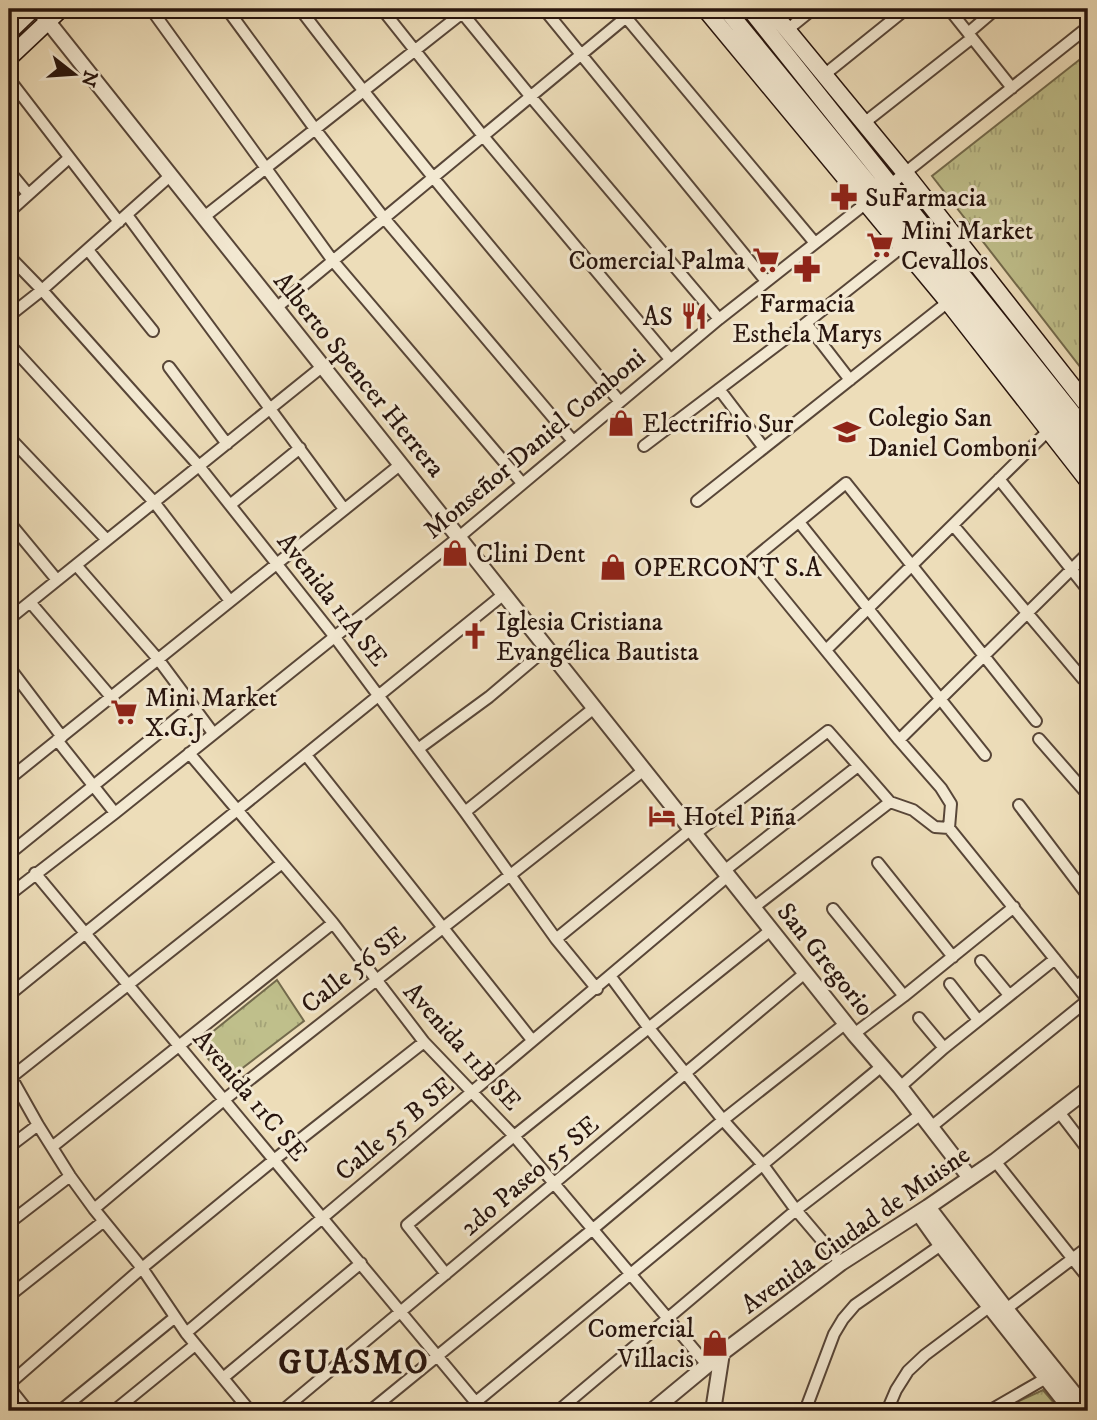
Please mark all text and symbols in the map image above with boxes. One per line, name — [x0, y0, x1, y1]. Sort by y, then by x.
north arrow — [38, 38, 108, 108]
text: N — [75, 68, 102, 90]
pharmacy icon: SuFarmacia — [829, 182, 859, 212]
place label: SuFarmacia — [865, 182, 987, 215]
place label: Mini Market Cevallos — [901, 215, 1033, 278]
supermarket icon: Mini Market Cevallos — [865, 230, 895, 260]
place label: Comercial Palma — [568, 245, 745, 278]
supermarket icon: Comercial Palma — [751, 245, 781, 275]
pharmacy icon: Farmacia Esthela Marys — [792, 254, 822, 284]
street label: Alberto Spencer Herrera — [266, 266, 452, 484]
place label: Farmacia Esthela Marys — [732, 288, 882, 351]
place label: AS — [643, 301, 673, 334]
restaurant icon: AS — [679, 301, 709, 331]
street label: Monseñor Daniel Comboni — [417, 342, 653, 547]
place label: Colegio San Daniel Comboni — [868, 402, 1037, 465]
shop icon: Electrifrio Sur — [606, 408, 636, 438]
place label: Electrifrio Sur — [642, 408, 794, 441]
school or university icon: Colegio San Daniel Comboni — [832, 417, 862, 447]
street label: Avenida 11A SE — [269, 526, 394, 674]
shop icon: Clini Dent — [440, 538, 470, 568]
place label: Clini Dent — [476, 538, 586, 571]
shop icon: OPERCONT S.A — [598, 552, 628, 582]
place label: OPERCONT S.A — [634, 552, 822, 585]
place label: Iglesia Cristiana Evangélica Bautista — [496, 606, 699, 669]
church icon: Iglesia Cristiana Evangélica Bautista — [460, 621, 490, 651]
place label: Mini Market X.G.J — [145, 682, 277, 745]
supermarket icon: Mini Market X.G.J — [109, 697, 139, 727]
hotel icon: Hotel Piña — [647, 801, 677, 831]
place label: Hotel Piña — [683, 801, 796, 834]
street label: San Gregorio — [769, 896, 881, 1023]
street label: Calle 56 SE — [295, 919, 413, 1021]
street label: Avenida 11B SE — [396, 976, 528, 1118]
street label: Avenida 11C SE — [185, 1023, 315, 1169]
street label: Calle 55 B SE — [329, 1070, 461, 1189]
street label: 2do Paseo 55 SE — [454, 1108, 606, 1244]
street label: Avenida Ciudad de Muisne — [735, 1139, 977, 1322]
place label: Comercial Villacis — [588, 1313, 694, 1376]
shop icon: Comercial Villacis — [700, 1328, 730, 1358]
district label: GUASMO — [278, 1343, 430, 1384]

